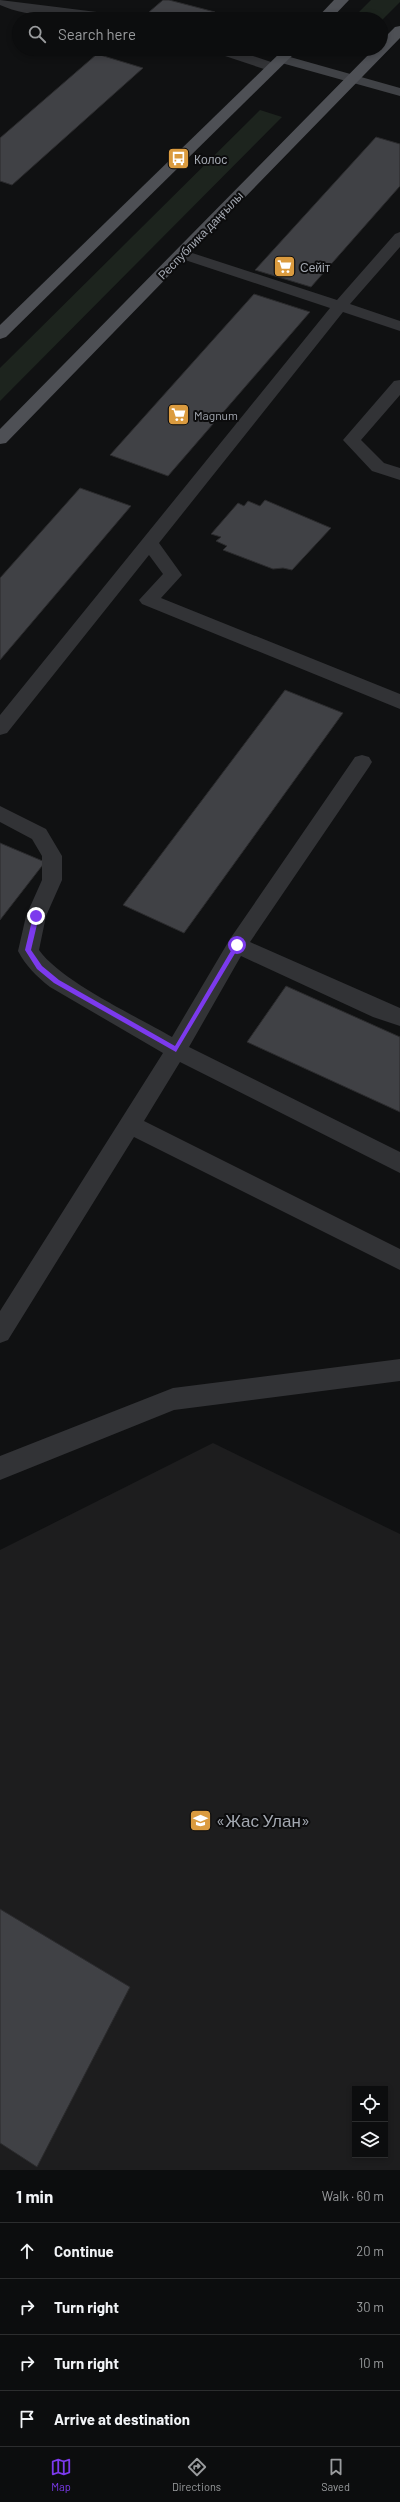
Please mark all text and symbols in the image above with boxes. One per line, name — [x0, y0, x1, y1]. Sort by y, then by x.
search box — [12, 12, 388, 56]
icon: search — [26, 23, 48, 45]
text: Search here — [58, 25, 136, 43]
bus stop icon: Колос — [166, 146, 192, 172]
place label: Колос — [194, 152, 227, 166]
street label: Республика даңғылы — [155, 188, 246, 282]
supermarket icon: Сейіт — [271, 254, 297, 280]
place label: Сейіт — [300, 260, 331, 274]
supermarket icon: Magnum — [165, 402, 191, 428]
place label: Magnum — [194, 408, 238, 422]
route end — [27, 907, 45, 925]
route start — [228, 936, 246, 954]
school or university icon: «Жас Улан» — [187, 1807, 213, 1833]
place label: «Жас Улан» — [216, 1810, 310, 1830]
map controls — [352, 2086, 388, 2158]
button: locate — [352, 2086, 388, 2122]
button: layers — [352, 2122, 388, 2158]
text: 1 min — [16, 2186, 53, 2206]
text: Walk · 60 m — [322, 2188, 384, 2204]
icon: ahead — [16, 2240, 38, 2262]
text: Continue — [54, 2242, 114, 2260]
text: 20 m — [356, 2243, 384, 2259]
icon: right — [16, 2296, 38, 2318]
text: Turn right — [54, 2298, 119, 2316]
text: 30 m — [357, 2299, 384, 2315]
icon: right — [16, 2352, 38, 2374]
text: Turn right — [54, 2354, 119, 2372]
text: 10 m — [359, 2355, 384, 2371]
icon: arrive — [16, 2408, 38, 2430]
text: Arrive at destination — [54, 2410, 190, 2428]
tab: Map — [50, 2456, 72, 2493]
tab: Directions — [172, 2456, 221, 2493]
tab: Saved — [321, 2456, 350, 2493]

